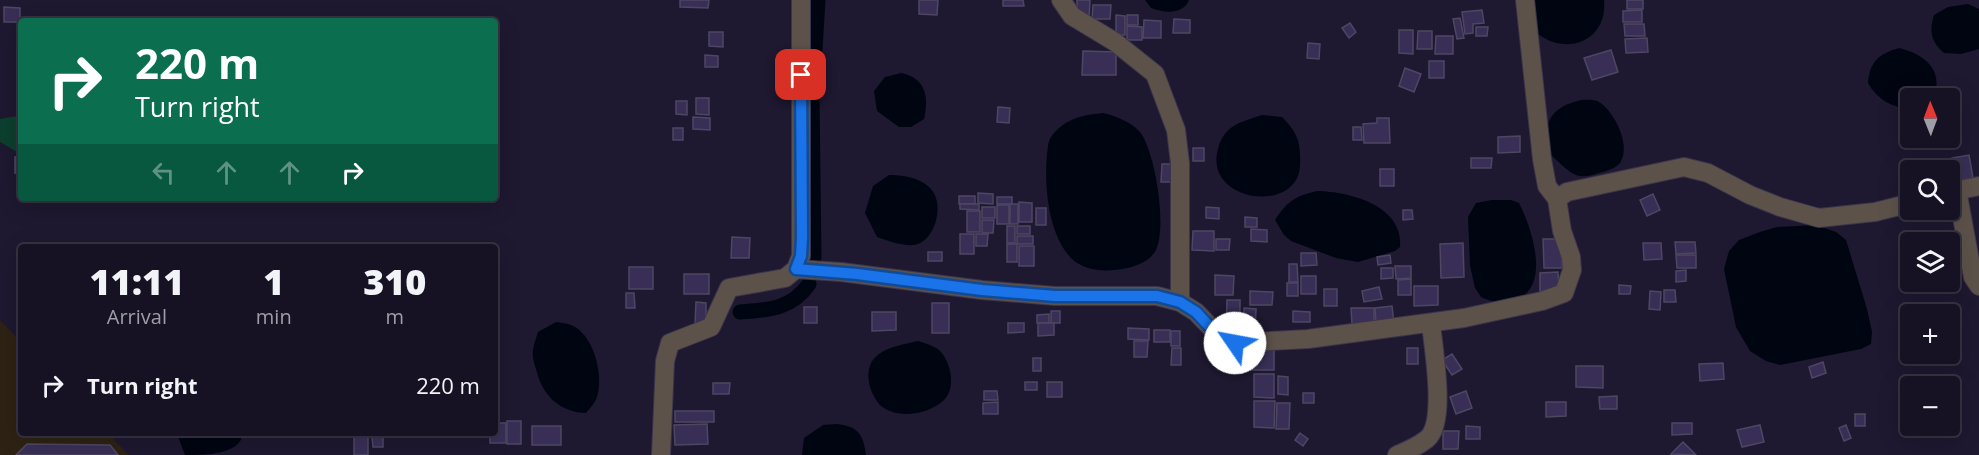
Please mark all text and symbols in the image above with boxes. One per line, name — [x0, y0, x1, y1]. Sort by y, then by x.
text: 220 m — [135, 34, 259, 91]
icon: right — [36, 42, 114, 120]
pin — [775, 49, 826, 100]
icon: arrive — [784, 58, 817, 91]
text: Turn right — [135, 88, 260, 125]
north arrow — [1900, 88, 1960, 148]
map controls — [1900, 88, 1960, 436]
icon: left — [147, 156, 180, 189]
icon: ahead — [210, 156, 243, 189]
icon: ahead — [273, 156, 306, 189]
icon: right — [336, 156, 369, 189]
button: search — [1900, 160, 1960, 220]
button: layers — [1900, 232, 1960, 292]
text: 11:11 — [90, 257, 184, 306]
text: 1 — [263, 257, 284, 306]
text: 310 — [363, 257, 426, 306]
text: Arrival — [107, 303, 167, 330]
text: min — [256, 303, 292, 330]
text: m — [386, 303, 404, 330]
button: + — [1900, 304, 1960, 364]
position arrow — [1203, 311, 1267, 375]
icon: right — [36, 369, 69, 402]
text: Turn right — [87, 370, 198, 400]
text: 220 m — [416, 370, 480, 400]
button: − — [1900, 376, 1960, 436]

